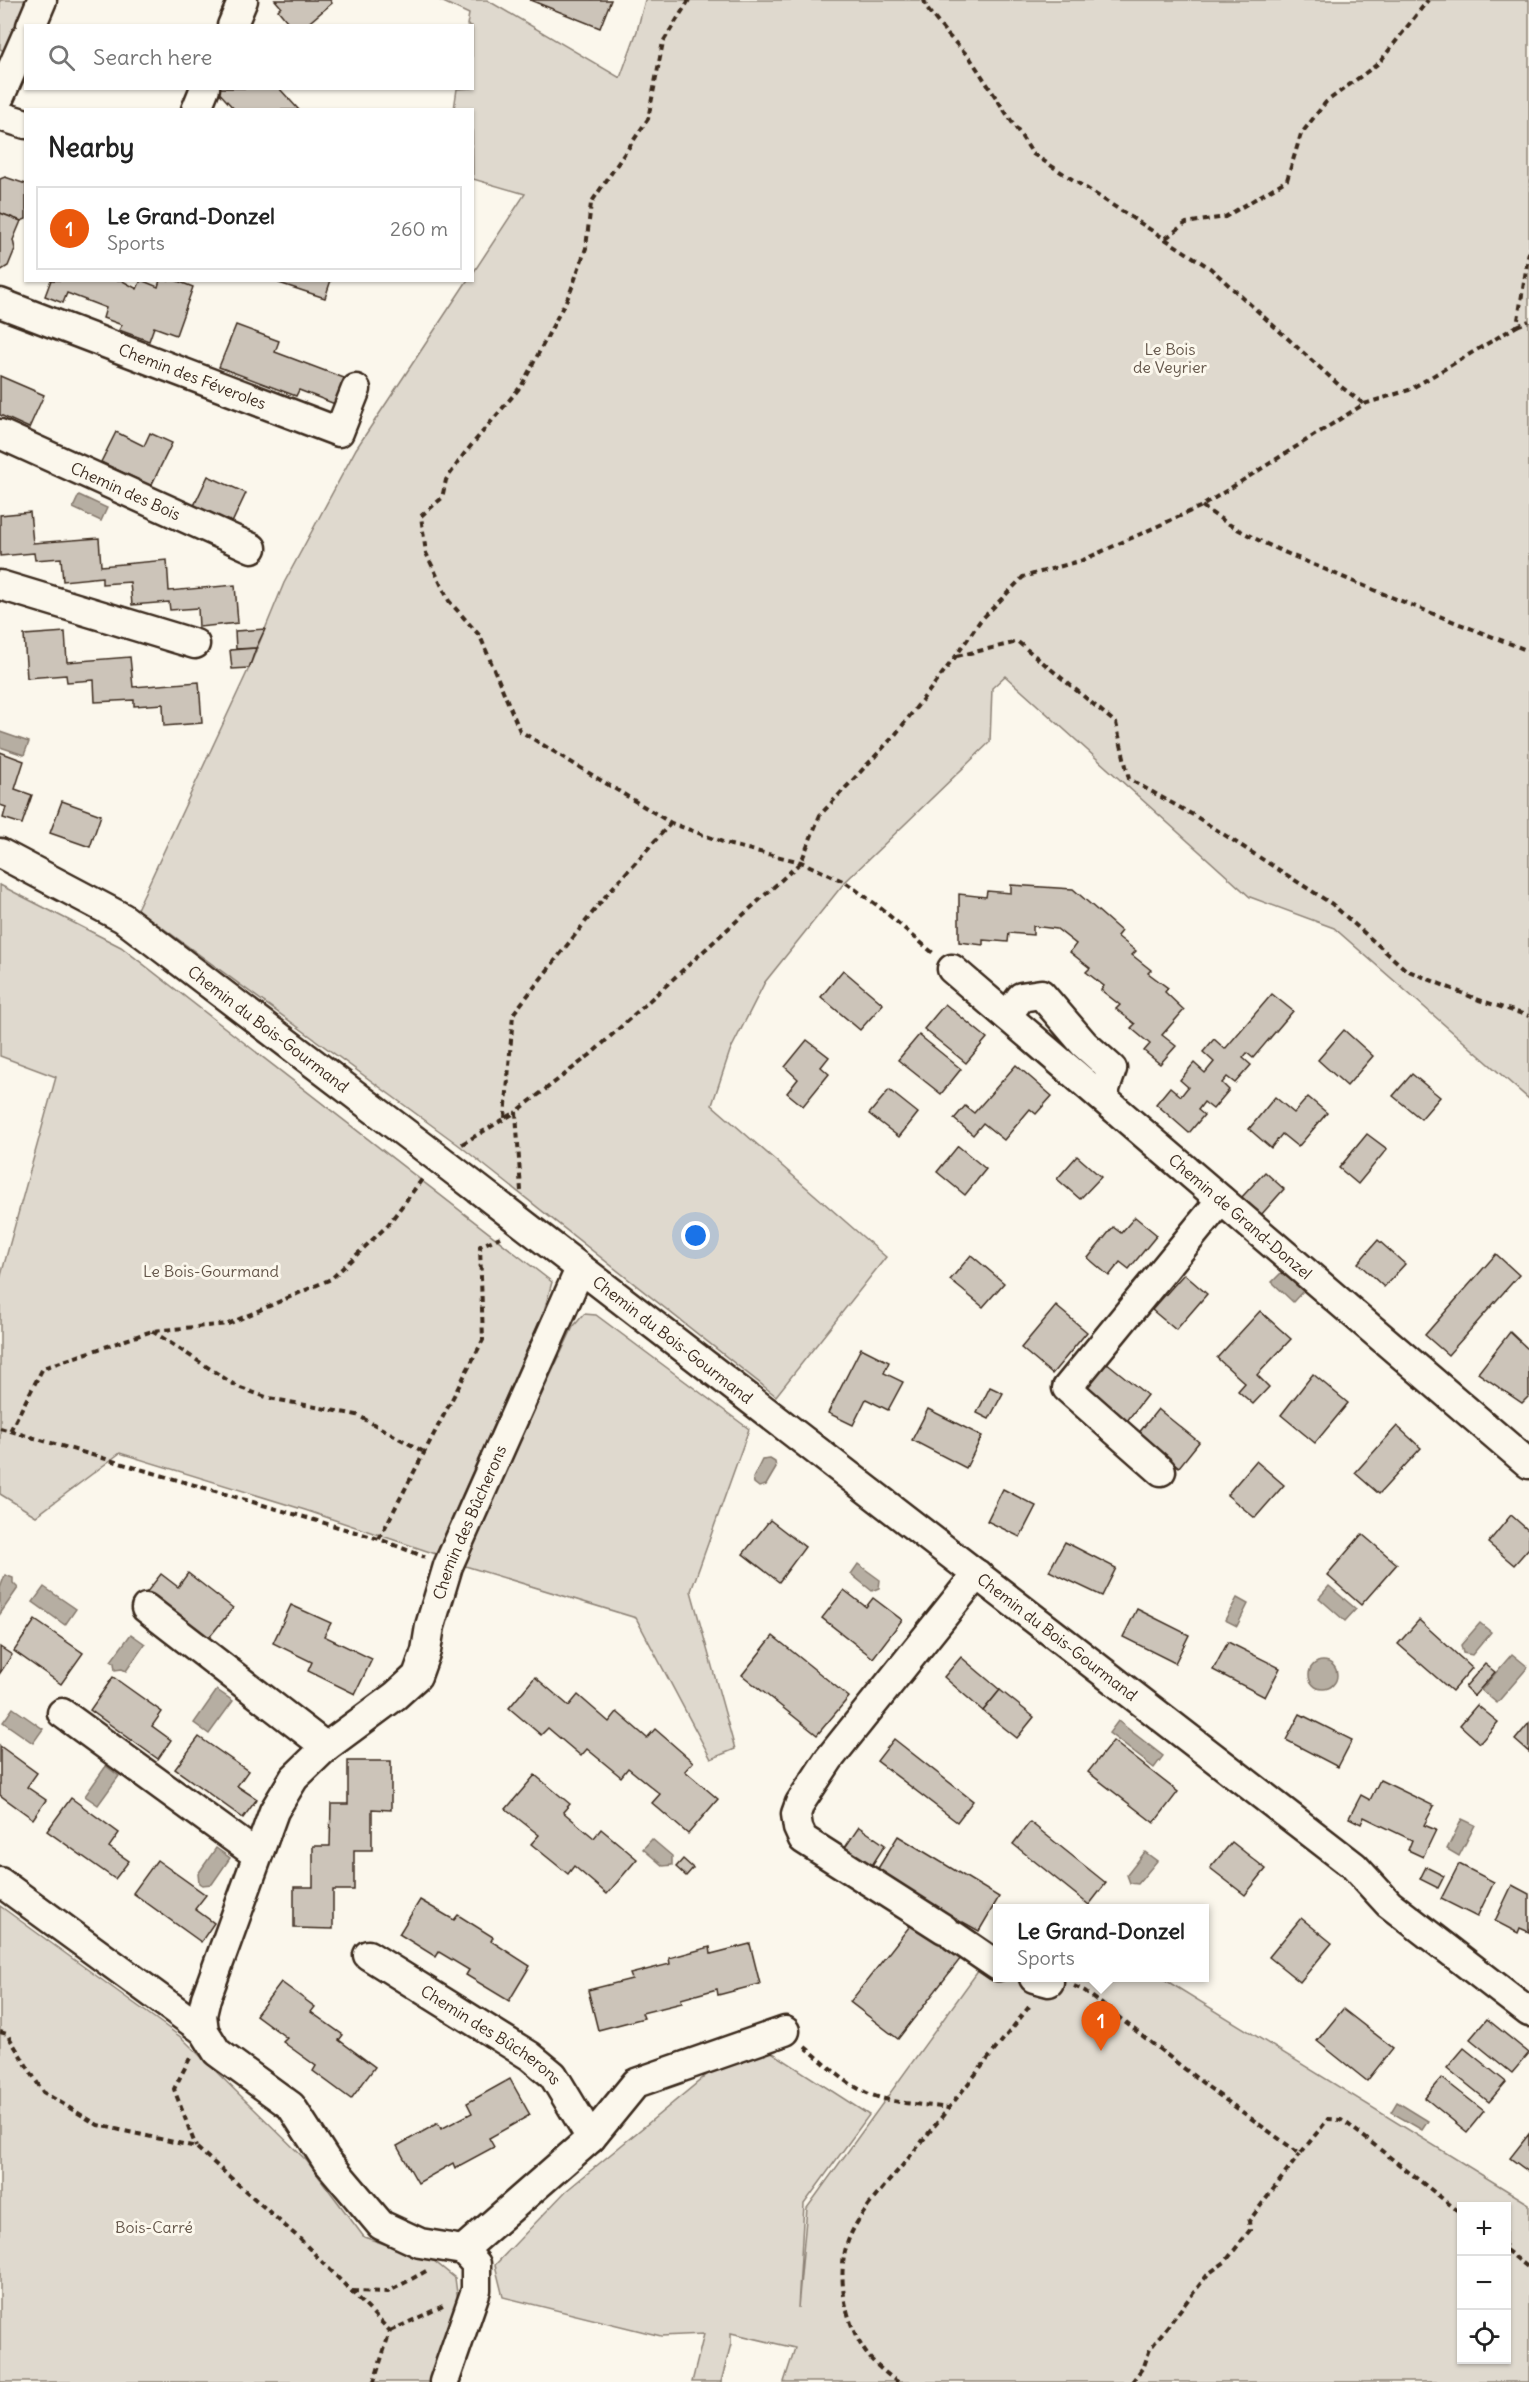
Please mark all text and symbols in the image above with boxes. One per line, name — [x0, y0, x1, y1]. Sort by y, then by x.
search box — [24, 24, 474, 90]
icon: search — [45, 41, 78, 74]
text: Search here — [93, 43, 212, 71]
text: Nearby — [48, 131, 134, 164]
text: Le Grand-Donzel — [107, 202, 275, 230]
text: 1 — [66, 216, 73, 241]
text: 260 m — [390, 216, 448, 241]
text: Sports — [107, 230, 165, 255]
street label: Chemin des Féveroles — [116, 339, 269, 413]
park label: Le Bois de Veyrier — [1133, 339, 1208, 377]
street label: Chemin des Bois — [68, 457, 184, 524]
street label: Chemin du Bois-Gourmand — [184, 961, 353, 1097]
street label: Chemin de Grand-Donzel — [1165, 1149, 1316, 1283]
your location — [681, 1221, 710, 1250]
park label: Le Bois-Gourmand — [143, 1261, 279, 1281]
street label: Chemin du Bois-Gourmand — [589, 1271, 757, 1408]
street label: Chemin des Bûcherons — [428, 1442, 510, 1602]
street label: Chemin du Bois-Gourmand — [973, 1569, 1142, 1705]
popup — [993, 1904, 1209, 1982]
text: Le Grand-Donzel — [1017, 1917, 1185, 1945]
text: Sports — [1017, 1945, 1075, 1970]
street label: Chemin des Bûcherons — [417, 1980, 566, 2088]
pin: 1 — [1082, 2002, 1120, 2051]
map controls — [1457, 2202, 1511, 2364]
button: + — [1457, 2202, 1511, 2256]
park label: Bois-Carré — [115, 2217, 193, 2237]
button: − — [1457, 2256, 1511, 2310]
button: locate — [1457, 2310, 1511, 2364]

